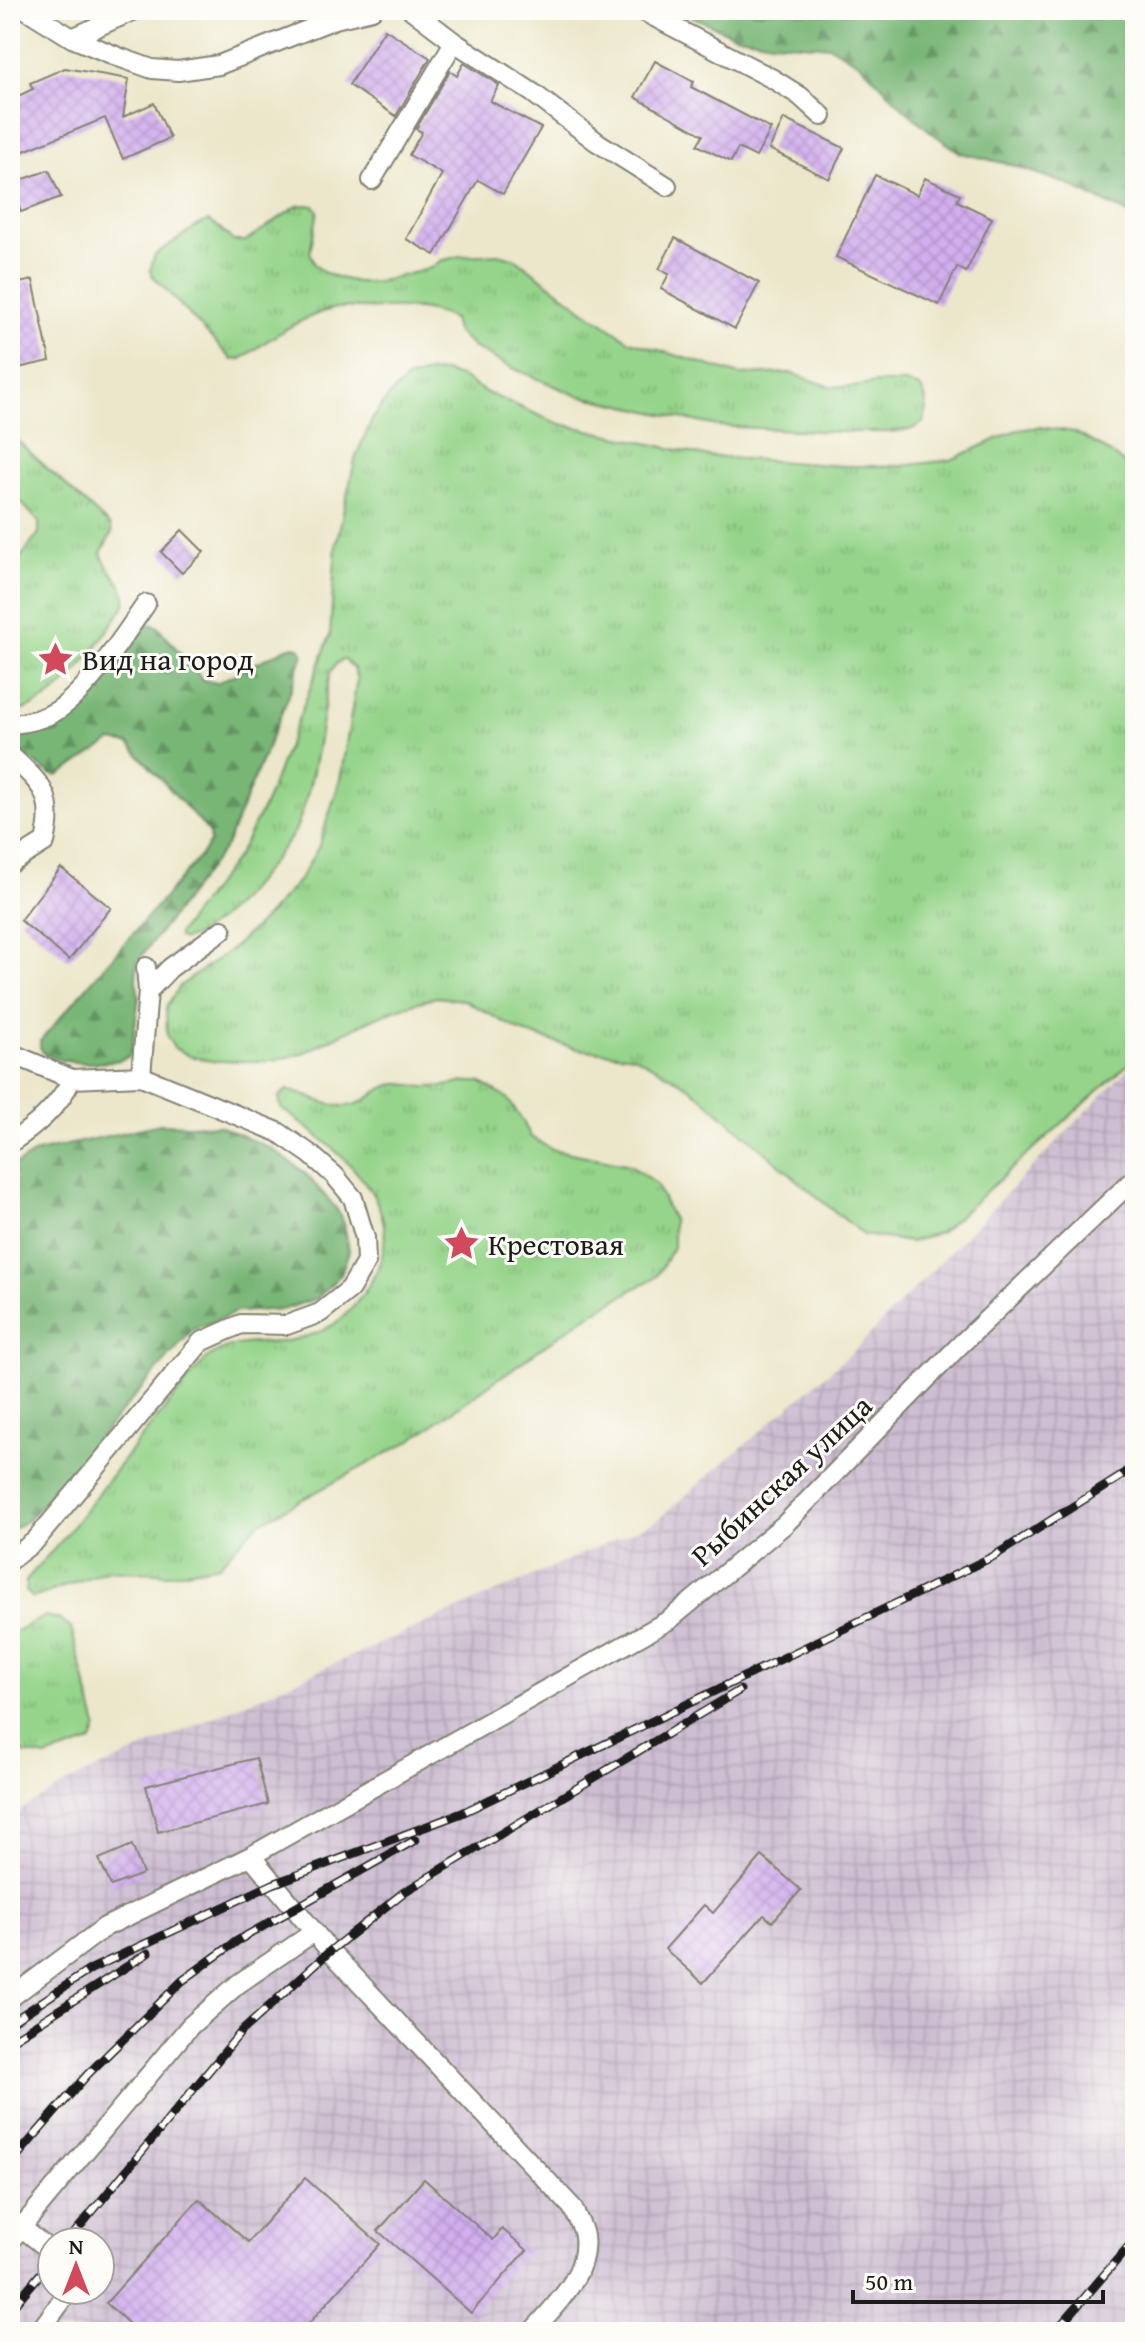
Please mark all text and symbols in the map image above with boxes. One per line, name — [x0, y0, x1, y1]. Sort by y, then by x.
place label: Вид на город — [82, 637, 254, 681]
place icon: Вид на город — [37, 640, 75, 678]
place label: Крестовая — [488, 1222, 624, 1266]
place icon: Крестовая — [443, 1225, 481, 1263]
street label: Рыбинская улица — [680, 1384, 882, 1576]
north arrow — [36, 2226, 116, 2306]
text: N — [69, 2230, 84, 2262]
scale bar — [853, 2254, 1103, 2304]
text: 50 m — [865, 2264, 913, 2299]

